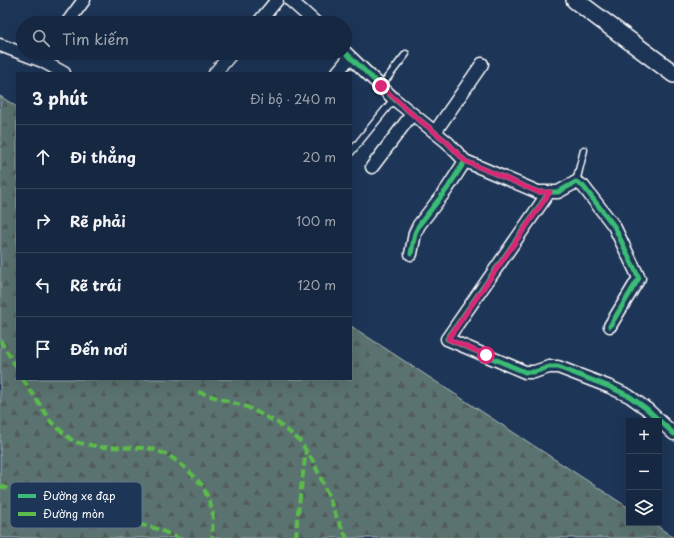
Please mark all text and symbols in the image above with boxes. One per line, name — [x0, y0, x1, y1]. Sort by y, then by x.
search box — [16, 16, 352, 60]
icon: search — [30, 27, 52, 49]
text: Tìm kiếm — [62, 27, 129, 50]
route end — [372, 77, 390, 95]
text: 3 phút — [32, 85, 88, 111]
text: Đi bộ · 240 m — [250, 89, 336, 108]
text: Đi thẳng — [70, 145, 136, 168]
icon: ahead — [32, 146, 54, 168]
text: 20 m — [302, 147, 336, 166]
text: Rẽ phải — [70, 209, 126, 232]
icon: right — [32, 210, 54, 232]
text: 100 m — [296, 211, 336, 230]
text: Rẽ trái — [70, 273, 121, 296]
icon: left — [32, 274, 54, 296]
text: 120 m — [297, 275, 336, 294]
text: Đến nơi — [70, 337, 127, 360]
icon: arrive — [32, 338, 54, 360]
route start — [477, 346, 495, 364]
map controls — [626, 418, 662, 526]
button: + — [626, 418, 662, 454]
button: − — [626, 454, 662, 490]
legend — [10, 482, 142, 528]
text: Đường xe đạp — [43, 487, 116, 504]
button: layers — [626, 490, 662, 526]
text: Đường mòn — [43, 505, 104, 522]

